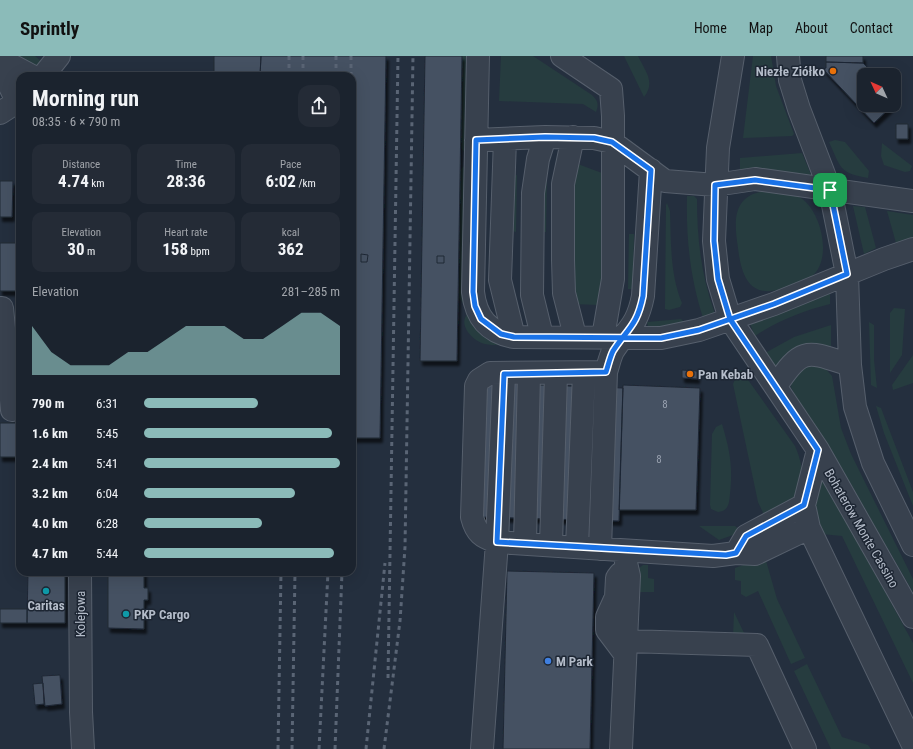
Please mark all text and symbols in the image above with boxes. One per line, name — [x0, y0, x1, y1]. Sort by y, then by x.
text: Sprintly — [20, 17, 79, 40]
text: Home — [694, 20, 727, 36]
text: Map — [749, 20, 773, 36]
text: About — [795, 20, 828, 36]
text: Contact — [850, 20, 893, 36]
place label: Niezłe Ziółko — [756, 64, 826, 79]
marker: Niezłe Ziółko — [828, 66, 838, 76]
north arrow — [857, 68, 901, 112]
map controls — [857, 68, 901, 112]
button: share — [298, 85, 340, 127]
text: Morning run — [32, 86, 139, 111]
text: 08:35 · 6 × 790 m — [32, 114, 120, 129]
text: Distance — [62, 158, 100, 171]
text: Time — [175, 158, 197, 171]
text: Pace — [280, 158, 301, 171]
text: 4.74 — [58, 171, 89, 191]
text: 28:36 — [166, 171, 206, 191]
text: 6:02 — [266, 171, 296, 191]
pin — [813, 173, 847, 207]
text: km — [89, 177, 105, 190]
text: /km — [296, 177, 316, 190]
icon: arrive — [819, 179, 841, 201]
text: Elevation — [62, 226, 101, 239]
text: Heart rate — [164, 226, 208, 239]
text: kcal — [282, 226, 300, 239]
text: 30 — [67, 239, 85, 259]
text: 158 — [162, 239, 188, 259]
text: 362 — [278, 239, 304, 259]
text: m — [85, 245, 95, 258]
text: bpm — [188, 245, 210, 258]
text: Elevation — [32, 284, 79, 299]
text: 281–285 m — [281, 284, 340, 299]
place label: Pan Kebab — [698, 367, 753, 382]
marker: Pan Kebab — [685, 369, 695, 379]
text: 790 m — [32, 396, 64, 411]
text: 6:31 — [96, 396, 118, 411]
house number: 8 — [662, 398, 668, 411]
text: 1.6 km — [32, 426, 68, 441]
text: 5:45 — [96, 426, 118, 441]
house number: 8 — [656, 453, 662, 466]
text: 2.4 km — [32, 456, 68, 471]
text: 5:41 — [96, 456, 118, 471]
street label: Bohaterów Monte Cassino — [821, 466, 902, 590]
text: 3.2 km — [32, 486, 68, 501]
text: 6:04 — [96, 486, 118, 501]
text: 4.0 km — [32, 516, 68, 531]
text: 6:28 — [96, 516, 118, 531]
text: 4.7 km — [32, 546, 68, 561]
text: 5:44 — [96, 546, 118, 561]
marker: Caritas — [41, 586, 51, 596]
street label: Kolejowa — [73, 591, 88, 637]
place label: Caritas — [27, 598, 65, 613]
place label: PKP Cargo — [134, 607, 190, 622]
marker: PKP Cargo — [121, 609, 131, 619]
place label: M Park — [556, 654, 594, 669]
marker: M Park — [543, 656, 553, 666]

